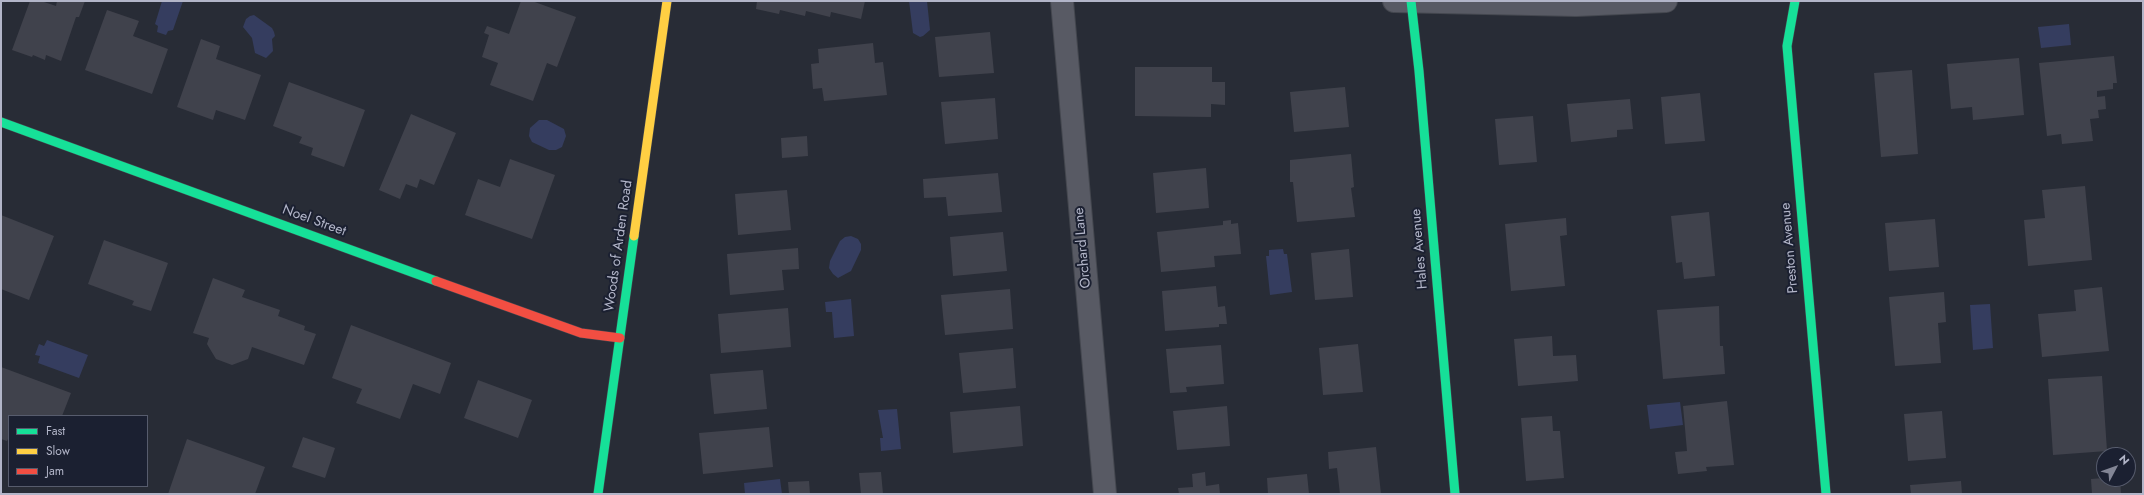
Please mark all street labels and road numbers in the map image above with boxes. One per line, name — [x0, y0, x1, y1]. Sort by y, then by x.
street label: Woods of Arden Road — [601, 179, 637, 313]
street label: Noel Street — [280, 202, 348, 240]
street label: Preston Avenue — [1778, 202, 1802, 294]
street label: Orchard Lane — [1071, 207, 1095, 289]
street label: Hales Avenue — [1408, 208, 1432, 290]

